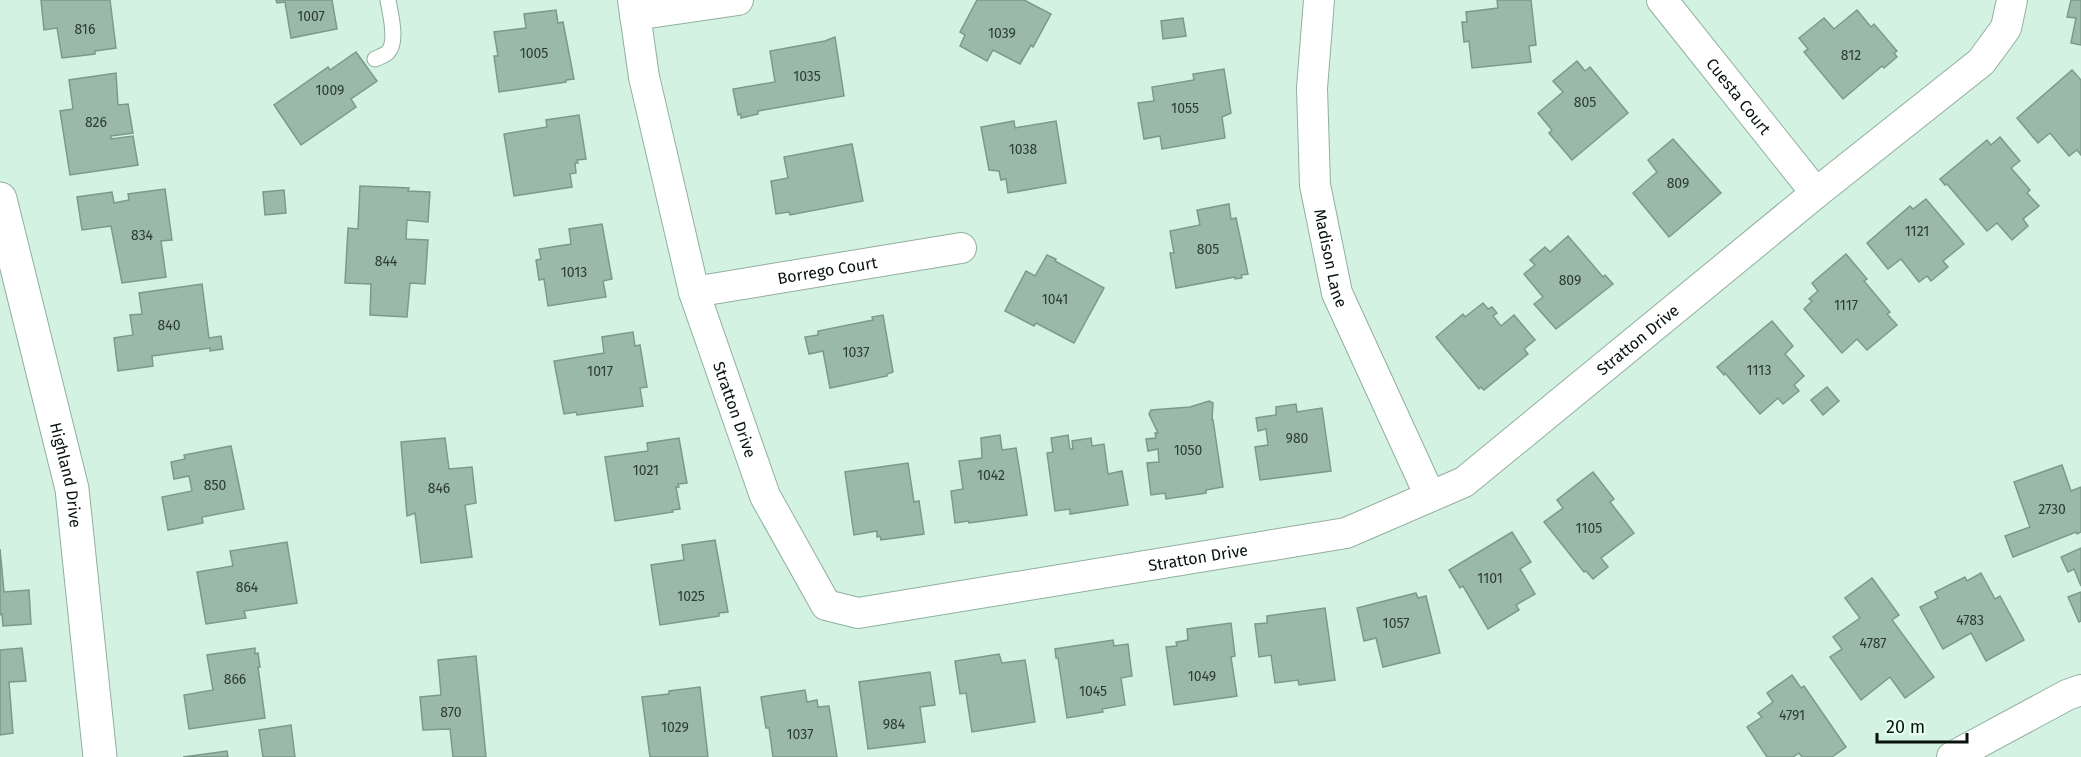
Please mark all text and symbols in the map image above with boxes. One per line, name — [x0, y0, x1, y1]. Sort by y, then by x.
house number: 1007 — [297, 8, 325, 25]
house number: 816 — [75, 21, 95, 38]
house number: 1039 — [988, 25, 1016, 42]
house number: 1005 — [520, 45, 548, 62]
house number: 812 — [1841, 47, 1861, 64]
street label: Cuesta Court — [1702, 55, 1775, 139]
house number: 1035 — [793, 68, 821, 85]
house number: 1009 — [316, 82, 344, 99]
house number: 805 — [1574, 94, 1596, 111]
house number: 1055 — [1171, 100, 1199, 117]
house number: 826 — [85, 114, 107, 131]
house number: 1038 — [1009, 141, 1038, 158]
house number: 809 — [1667, 175, 1689, 192]
street label: Madison Lane — [1310, 207, 1351, 310]
house number: 1121 — [1905, 223, 1929, 240]
house number: 834 — [131, 227, 154, 244]
house number: 805 — [1197, 241, 1219, 258]
house number: 844 — [375, 253, 398, 270]
street label: Borrego Court — [776, 253, 879, 288]
house number: 1013 — [561, 264, 587, 281]
house number: 809 — [1559, 272, 1581, 289]
house number: 1041 — [1042, 291, 1068, 308]
house number: 1117 — [1834, 297, 1858, 314]
street label: Stratton Drive — [1593, 301, 1683, 379]
house number: 840 — [158, 317, 181, 334]
house number: 1037 — [843, 344, 869, 361]
street label: Stratton Drive — [709, 359, 760, 460]
house number: 1113 — [1747, 362, 1771, 379]
house number: 1017 — [587, 363, 613, 380]
street label: Highland Drive — [46, 420, 85, 529]
house number: 980 — [1286, 430, 1309, 447]
house number: 1050 — [1174, 442, 1203, 459]
house number: 1021 — [633, 462, 659, 479]
house number: 1042 — [977, 467, 1005, 484]
house number: 850 — [204, 477, 226, 494]
house number: 846 — [428, 480, 450, 497]
house number: 2730 — [2038, 501, 2066, 518]
house number: 1105 — [1576, 520, 1602, 537]
street label: Stratton Drive — [1147, 540, 1249, 575]
house number: 1101 — [1477, 570, 1503, 587]
house number: 864 — [236, 579, 259, 596]
house number: 1025 — [677, 588, 705, 605]
house number: 4783 — [1956, 612, 1984, 629]
house number: 1057 — [1383, 615, 1409, 632]
house number: 4787 — [1860, 635, 1886, 652]
house number: 1049 — [1188, 668, 1216, 685]
house number: 866 — [224, 671, 246, 688]
house number: 1045 — [1079, 683, 1107, 700]
house number: 870 — [440, 704, 462, 721]
scale bar — [1877, 706, 1967, 744]
house number: 4791 — [1779, 707, 1805, 724]
house number: 984 — [883, 716, 906, 733]
text: 20 m — [1886, 716, 1925, 738]
house number: 1029 — [661, 719, 689, 736]
house number: 1037 — [787, 726, 813, 743]

